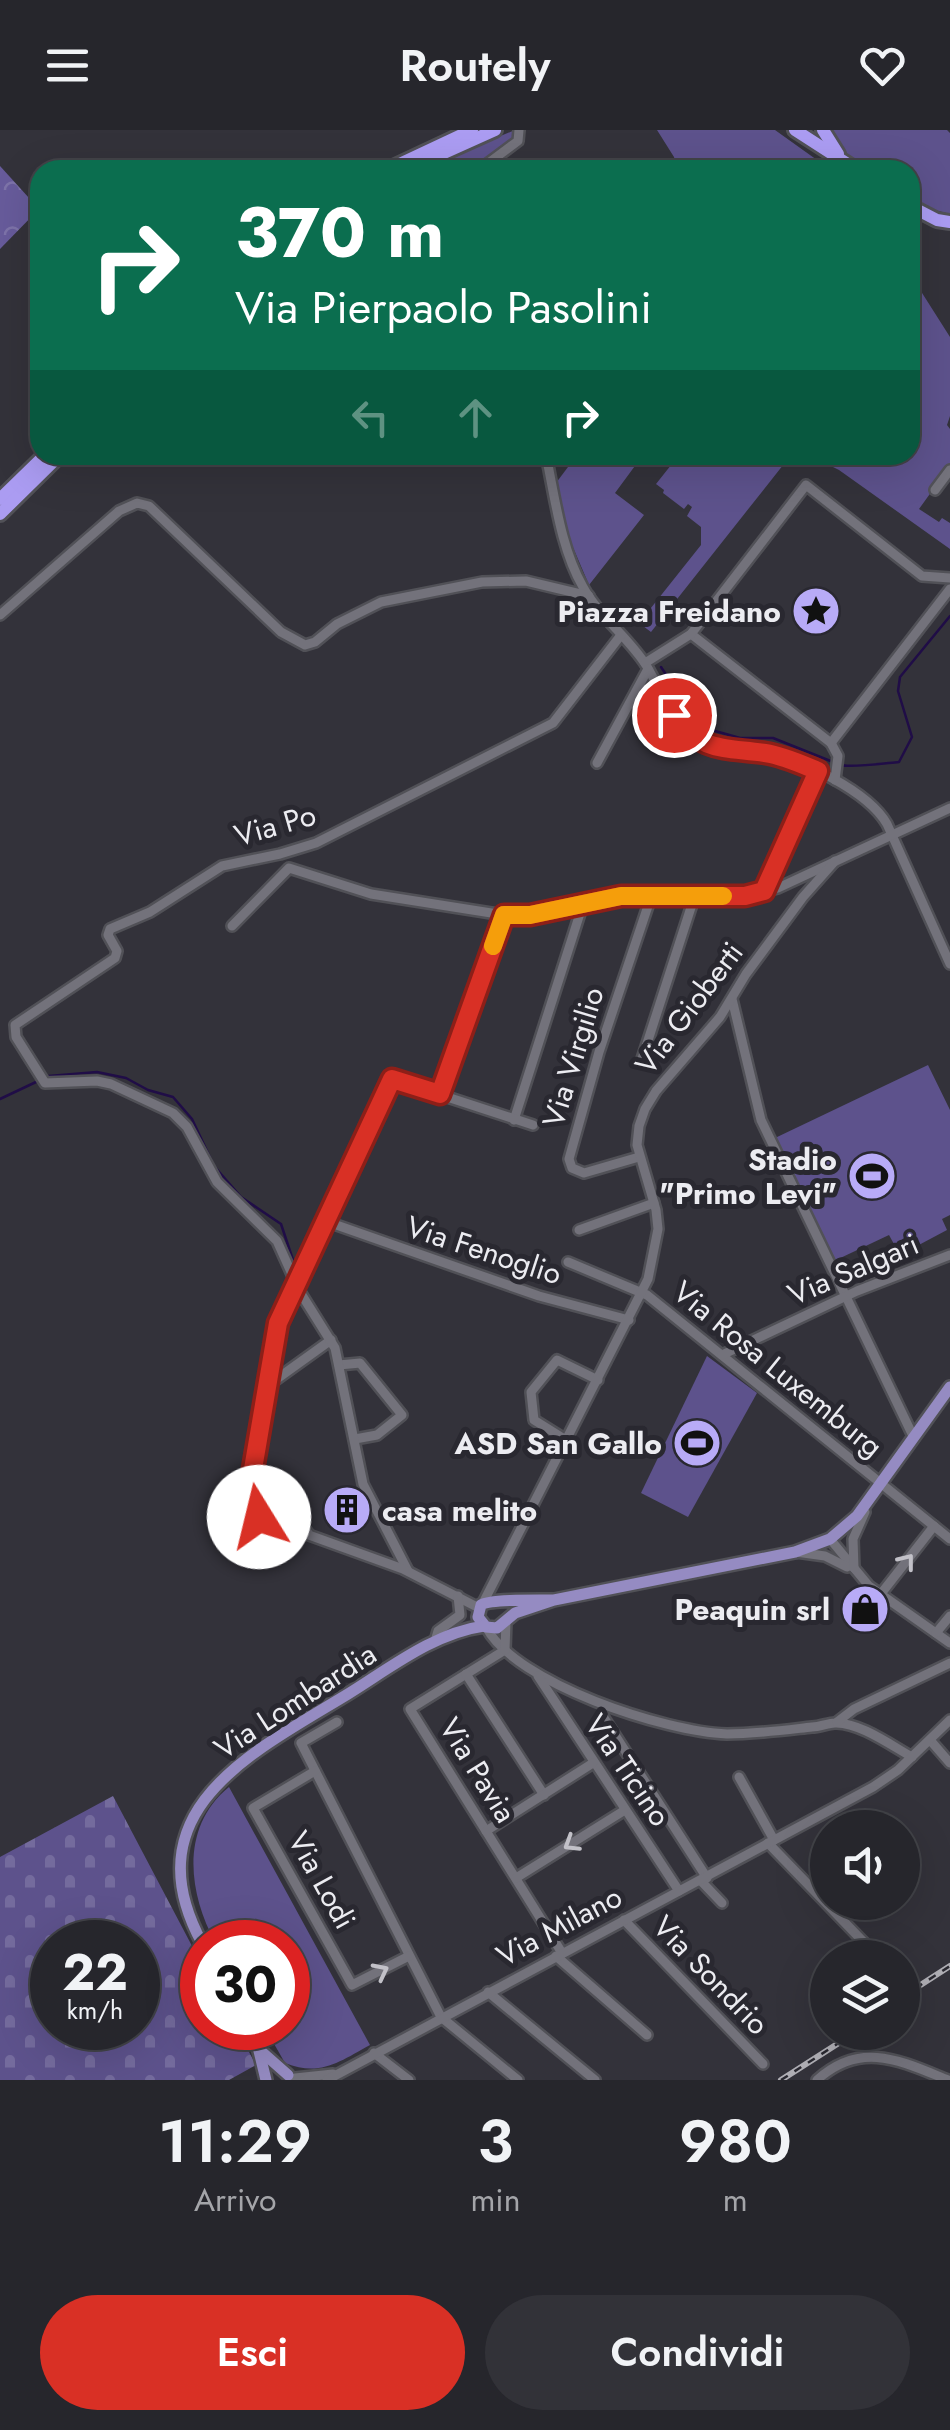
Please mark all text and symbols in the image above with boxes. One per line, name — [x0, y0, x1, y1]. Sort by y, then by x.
text: Routely — [399, 33, 551, 98]
icon: menu — [40, 38, 95, 93]
icon: heart — [855, 38, 910, 93]
text: 370 m — [235, 182, 444, 283]
icon: right — [70, 200, 200, 330]
text: Via Pierpaolo Pasolini — [235, 275, 652, 340]
icon: left — [343, 390, 398, 445]
icon: ahead — [448, 390, 503, 445]
icon: right — [553, 390, 608, 445]
place icon: Piazza Freidano — [790, 585, 842, 637]
place label: Piazza Freidano — [558, 590, 781, 633]
pin — [632, 673, 717, 758]
icon: arrive — [647, 688, 702, 743]
street label: Via Po — [229, 793, 321, 857]
street label: Via Gioberti — [625, 933, 753, 1083]
street label: Via Virgilio — [531, 982, 615, 1132]
place label: Stadio "Primo Levi" — [659, 1138, 837, 1215]
sports icon: Stadio "Primo Levi" — [846, 1150, 898, 1202]
street label: Via Fenoglio — [401, 1205, 567, 1295]
street label: Via Salgari — [781, 1222, 925, 1316]
street label: Via Rosa Luxemburg — [664, 1271, 892, 1467]
sports icon: ASD San Gallo — [671, 1417, 723, 1469]
place label: ASD San Gallo — [454, 1422, 662, 1465]
position arrow — [207, 1465, 311, 1569]
building icon: casa melito — [321, 1484, 373, 1536]
place label: casa melito — [382, 1489, 537, 1532]
one-way arrow — [896, 1554, 913, 1572]
shop icon: Peaquin srl — [839, 1583, 891, 1635]
place label: Peaquin srl — [674, 1588, 830, 1631]
street label: Via Lombardia — [206, 1632, 384, 1770]
street label: Via Ticino — [575, 1705, 681, 1835]
street label: Via Pavia — [429, 1709, 527, 1831]
map controls — [810, 1810, 920, 2050]
button: sound — [810, 1810, 920, 1920]
street label: Via Lodi — [278, 1823, 366, 1937]
one-way arrow — [563, 1832, 581, 1851]
street label: Via Milano — [489, 1875, 629, 1977]
street label: Via Sondrio — [643, 1906, 779, 2044]
speed limit sign: 30 — [180, 1920, 310, 2050]
text: 22 — [62, 1936, 128, 2009]
button: layers — [810, 1940, 920, 2050]
one-way arrow — [370, 1963, 388, 1983]
text: km/h — [67, 1992, 123, 2028]
text: 11:29 — [158, 2098, 312, 2185]
text: 3 — [478, 2098, 513, 2185]
text: 980 — [679, 2098, 792, 2185]
text: Arrivo — [194, 2177, 276, 2223]
text: min — [470, 2177, 520, 2223]
text: m — [723, 2177, 748, 2223]
button: Esci — [40, 2295, 465, 2410]
button: Condividi — [485, 2295, 910, 2410]

